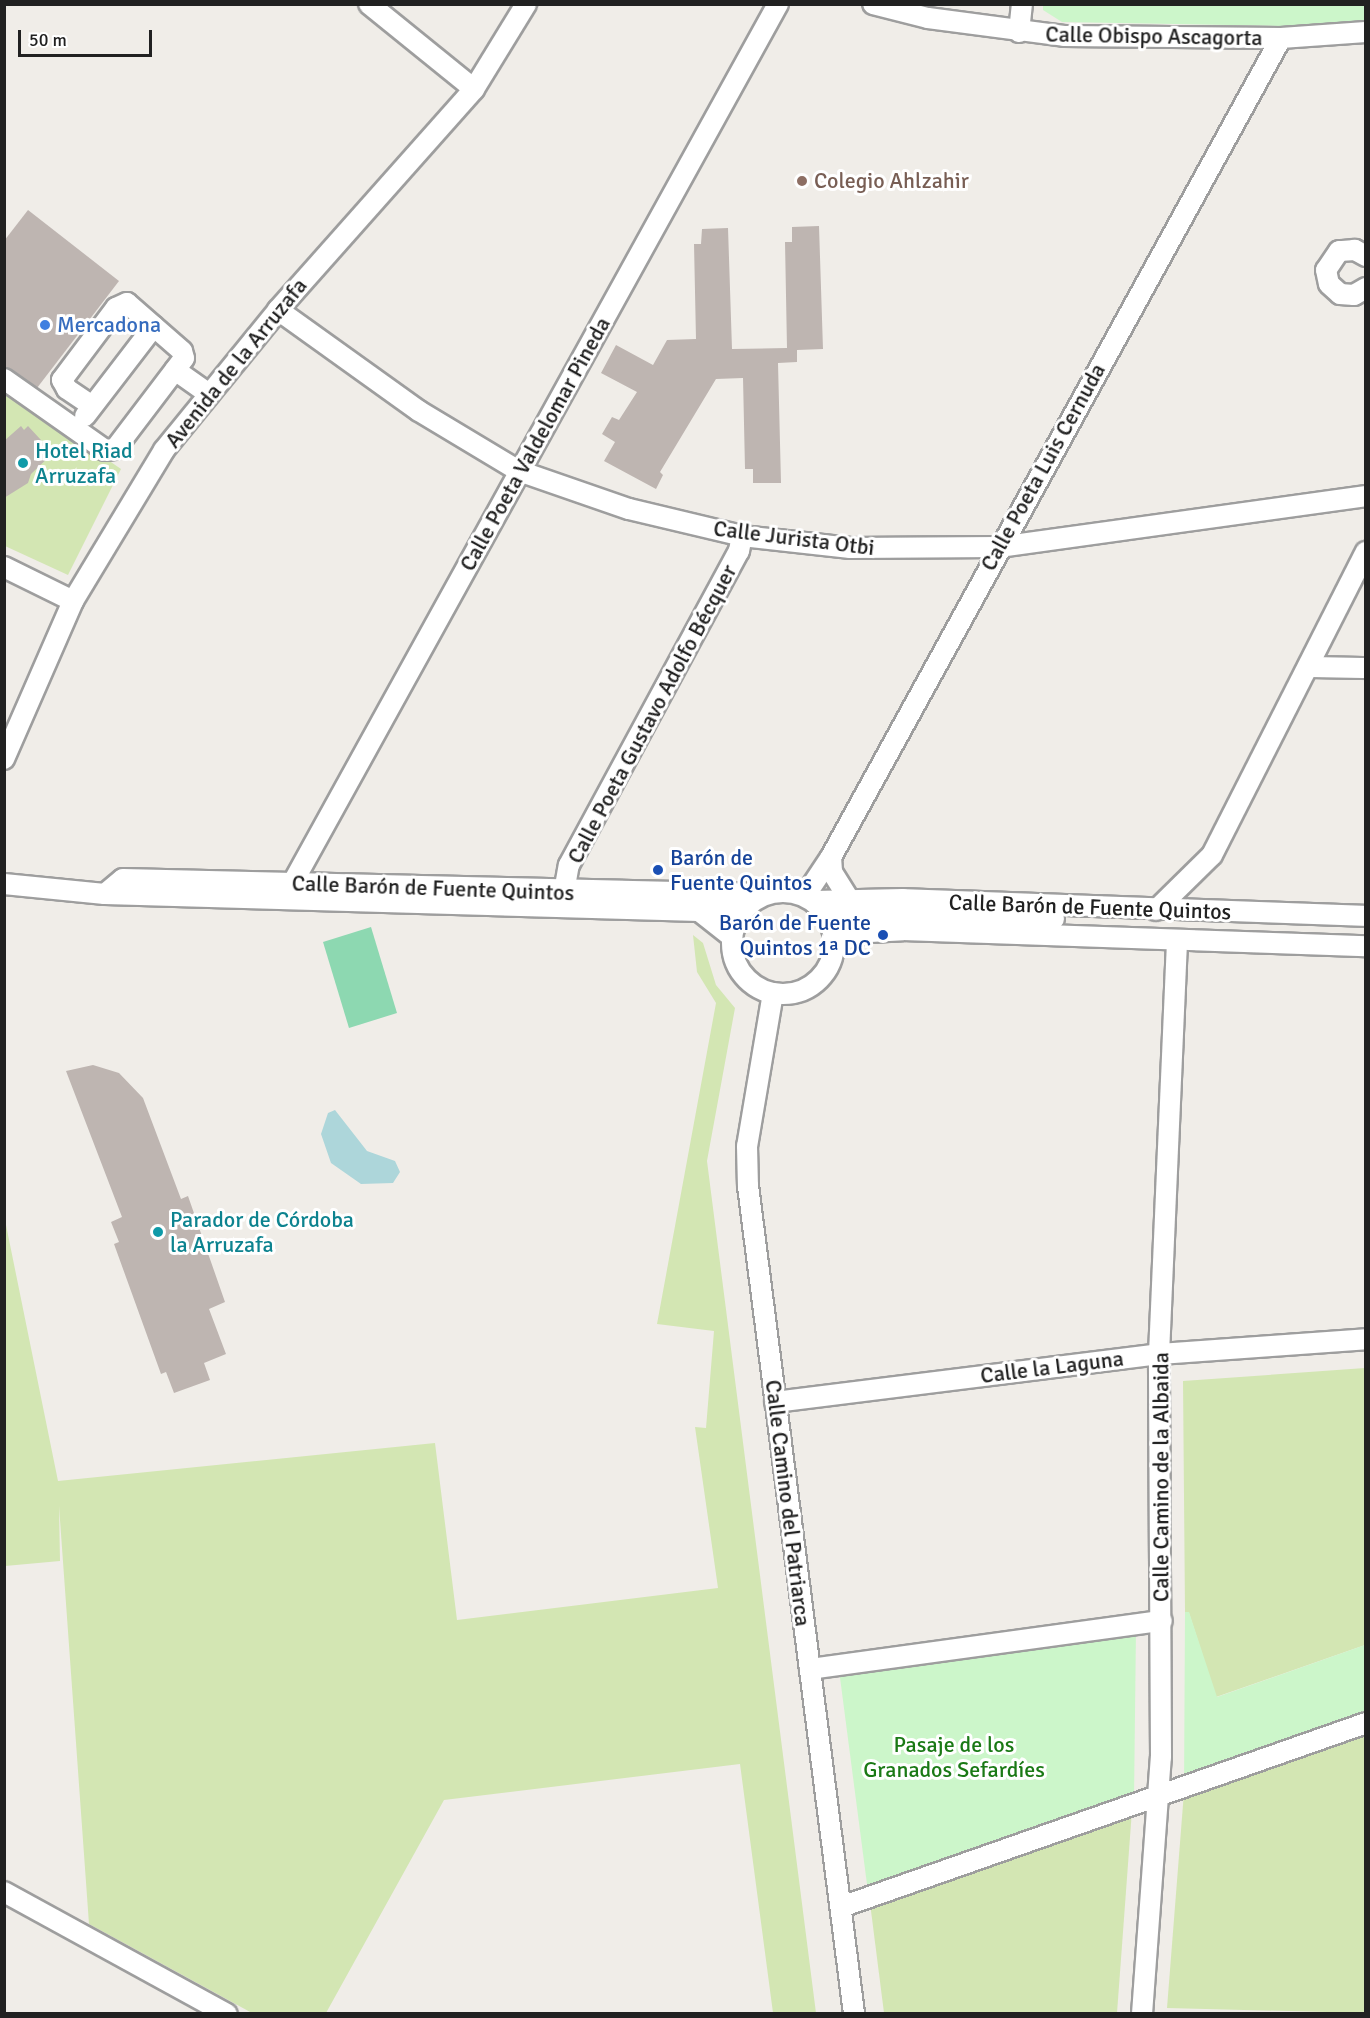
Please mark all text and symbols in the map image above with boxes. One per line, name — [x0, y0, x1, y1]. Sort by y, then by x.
scale bar — [21, 18, 154, 56]
street label: Calle Obispo Ascagorta — [1045, 21, 1263, 51]
text: 50 m — [29, 29, 67, 51]
place label: Colegio Ahlzahir — [814, 168, 969, 194]
marker: Colegio Ahlzahir — [795, 174, 809, 188]
street label: Avenida de la Arruzafa — [159, 273, 313, 453]
place label: Mercadona — [57, 312, 161, 338]
street label: Calle Poeta Valdelomar Pineda — [454, 312, 616, 576]
marker: Mercadona — [38, 318, 52, 332]
street label: Calle Poeta Luis Cernuda — [975, 359, 1111, 575]
place label: Hotel Riad Arruzafa — [35, 437, 133, 488]
marker: Hotel Riad Arruzafa — [16, 456, 30, 470]
street label: Calle Jurista Otbi — [712, 515, 876, 561]
street label: Calle Poeta Gustavo Adolfo Bécquer — [562, 560, 742, 868]
place label: Barón de Fuente Quintos — [670, 844, 812, 896]
marker: Barón de Fuente Quintos — [651, 863, 665, 877]
street label: Calle Barón de Fuente Quintos — [291, 870, 575, 906]
street label: Calle Barón de Fuente Quintos — [948, 889, 1232, 925]
place label: Barón de Fuente Quintos 1ª DC — [719, 909, 871, 960]
marker: Barón de Fuente Quintos 1ª DC — [876, 928, 890, 942]
place label: Parador de Córdoba la Arruzafa — [170, 1206, 354, 1258]
marker: Parador de Córdoba la Arruzafa — [151, 1225, 165, 1239]
street label: Calle la Laguna — [979, 1345, 1125, 1389]
street label: Calle Camino de la Albaida — [1148, 1352, 1174, 1602]
street label: Calle Camino del Patriarca — [760, 1378, 816, 1628]
park label: Pasaje de los Granados Sefardíes — [863, 1731, 1045, 1783]

